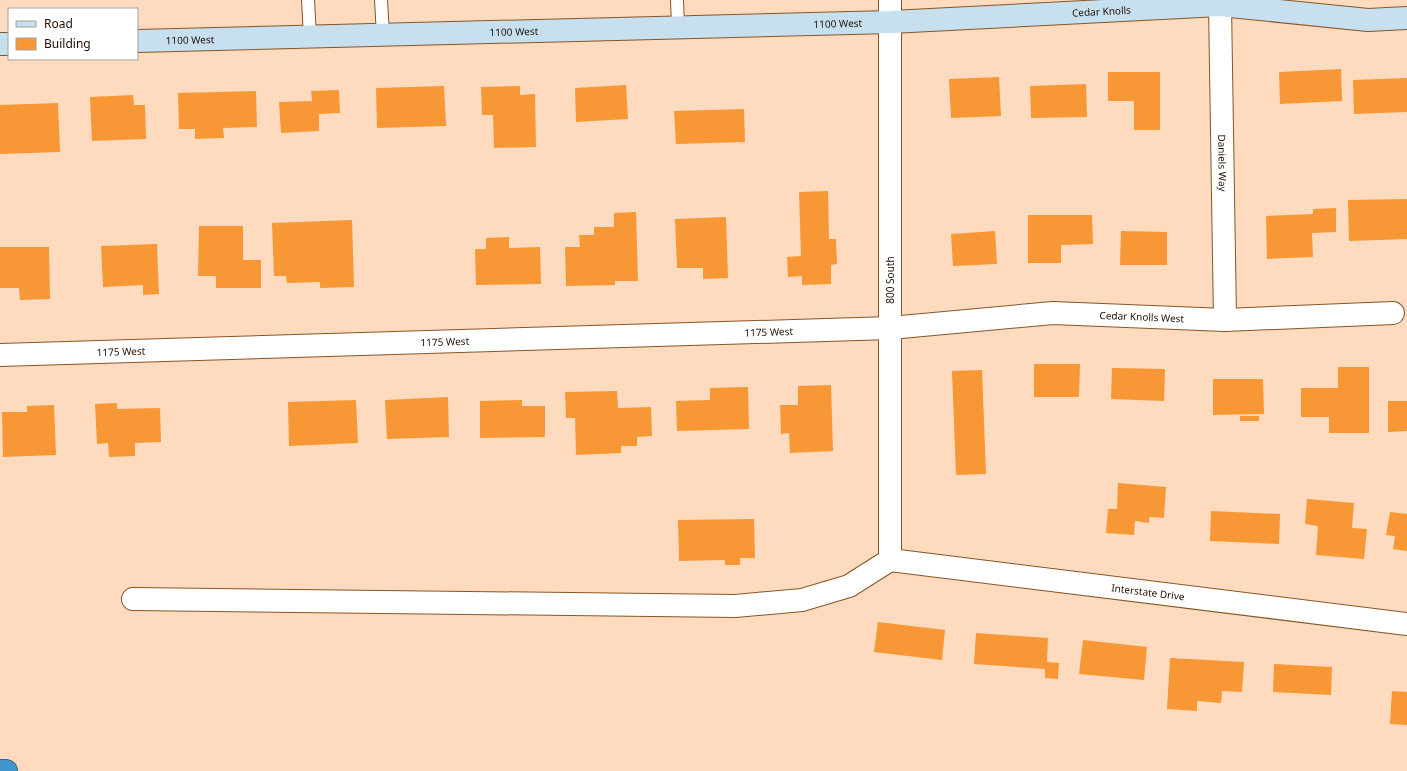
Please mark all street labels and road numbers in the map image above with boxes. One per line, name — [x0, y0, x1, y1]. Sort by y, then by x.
street label: Cedar Knolls — [1072, 3, 1131, 20]
street label: 1100 West — [813, 16, 863, 31]
street label: 1100 West — [489, 24, 539, 39]
street label: 1100 West — [165, 32, 215, 47]
street label: Daniels Way — [1215, 134, 1230, 193]
street label: 800 South — [883, 256, 897, 304]
street label: Cedar Knolls West — [1099, 308, 1185, 325]
street label: 1175 West — [744, 324, 794, 339]
street label: 1175 West — [420, 334, 470, 349]
street label: 1175 West — [96, 344, 146, 359]
street label: Interstate Drive — [1111, 580, 1186, 603]

